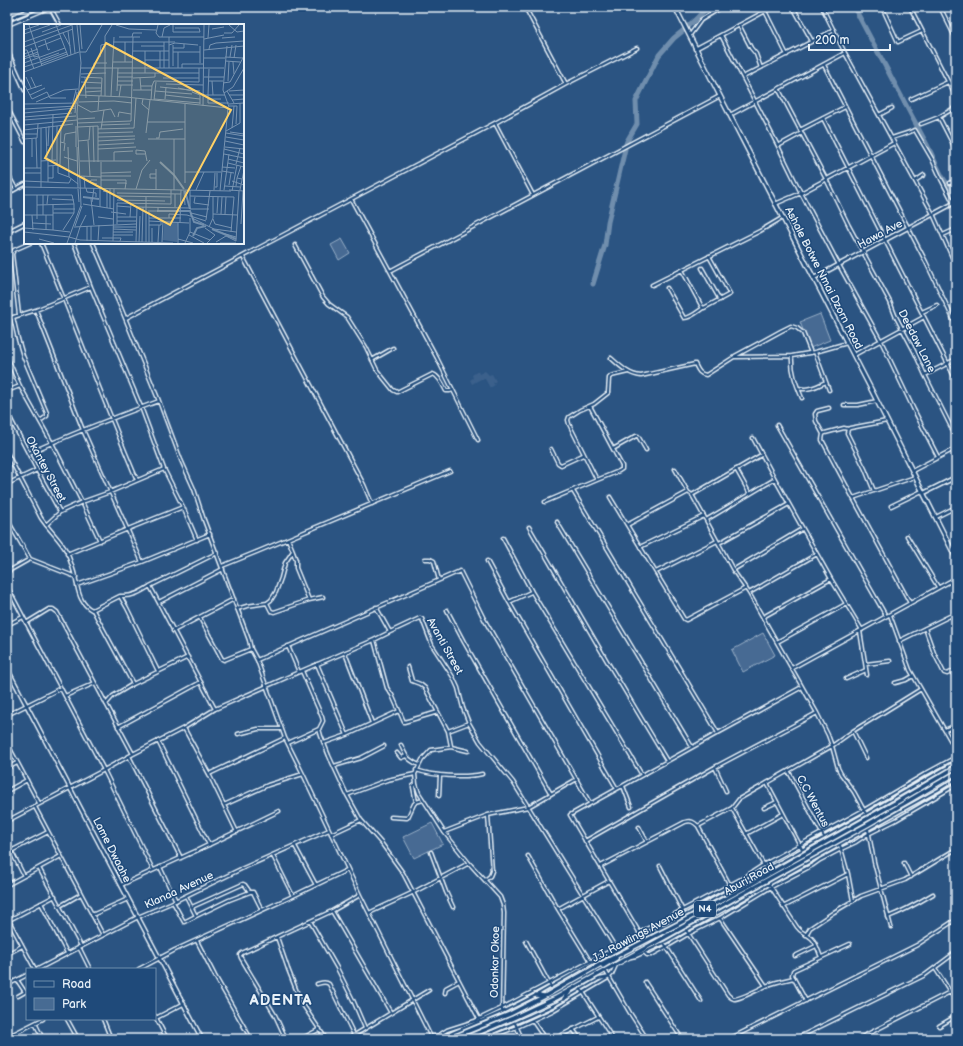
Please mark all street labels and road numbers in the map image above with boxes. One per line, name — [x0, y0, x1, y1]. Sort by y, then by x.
street label: Ashale Botwe Nmai Dzorn Road — [782, 205, 866, 351]
street label: Hawa Ave — [855, 217, 905, 251]
street label: Deedaw Lane — [896, 307, 939, 375]
street label: Okantey Street — [23, 434, 69, 505]
street label: Avanti Street — [424, 615, 466, 677]
street label: C.C Wentus — [794, 773, 832, 830]
street label: Lame Dwaahe — [90, 815, 134, 885]
street label: Aburi Road — [722, 860, 776, 898]
street label: Klanaa Avenue — [143, 868, 216, 912]
road number: N4 — [694, 901, 716, 917]
street label: J.J. Rawlings Avenue — [590, 905, 687, 965]
street label: Odonkor Okoe — [488, 926, 502, 998]

